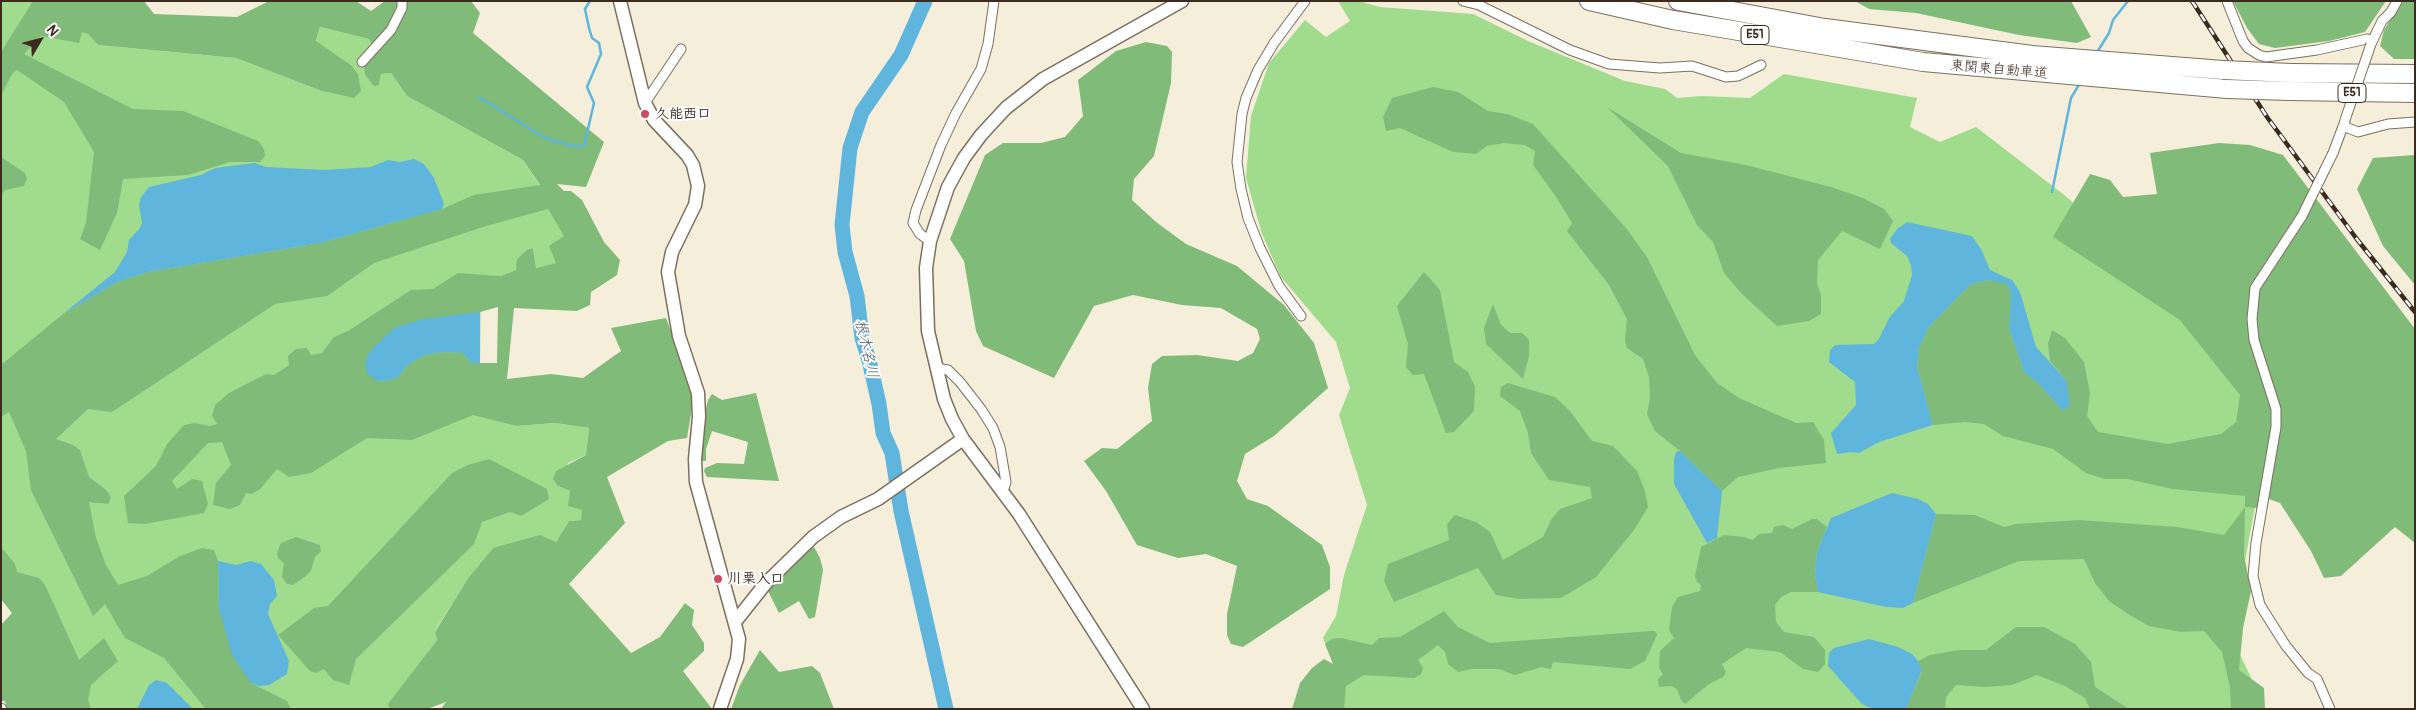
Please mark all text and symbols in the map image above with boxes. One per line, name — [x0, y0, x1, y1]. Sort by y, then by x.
north arrow — [15, 15, 65, 65]
text: N — [43, 22, 62, 40]
road number: E51 — [1741, 26, 1769, 44]
street label: 東関東自動車道 — [1949, 57, 2049, 83]
road number: E51 — [2338, 84, 2366, 102]
place label: 久能西口 — [655, 106, 711, 122]
marker: 久能西口 — [639, 108, 651, 120]
water label: 根木名川 — [850, 318, 882, 380]
place label: 川栗入口 — [728, 571, 784, 587]
marker: 川栗入口 — [712, 573, 724, 585]

